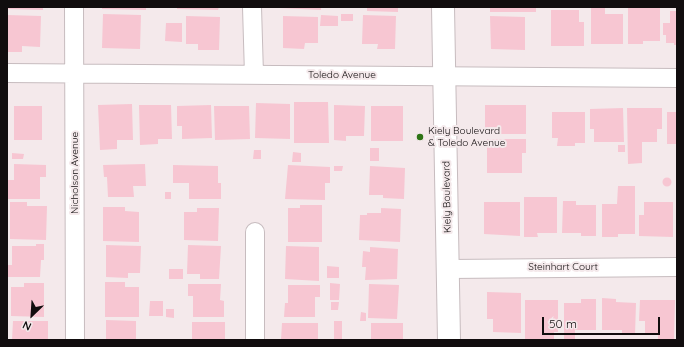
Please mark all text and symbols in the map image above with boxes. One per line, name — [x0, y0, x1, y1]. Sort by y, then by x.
street label: Toledo Avenue — [308, 69, 376, 81]
place label: Kiely Boulevard & Toledo Avenue — [428, 125, 505, 148]
street label: Nicholson Avenue — [69, 132, 81, 214]
marker: Kiely Boulevard & Toledo Avenue — [415, 132, 425, 142]
street label: Kiely Boulevard — [440, 161, 454, 233]
street label: Steinhart Court — [528, 261, 598, 273]
north arrow — [12, 295, 52, 335]
scale bar — [544, 309, 662, 335]
text: 50 m — [549, 316, 577, 331]
text: N — [20, 318, 34, 334]

